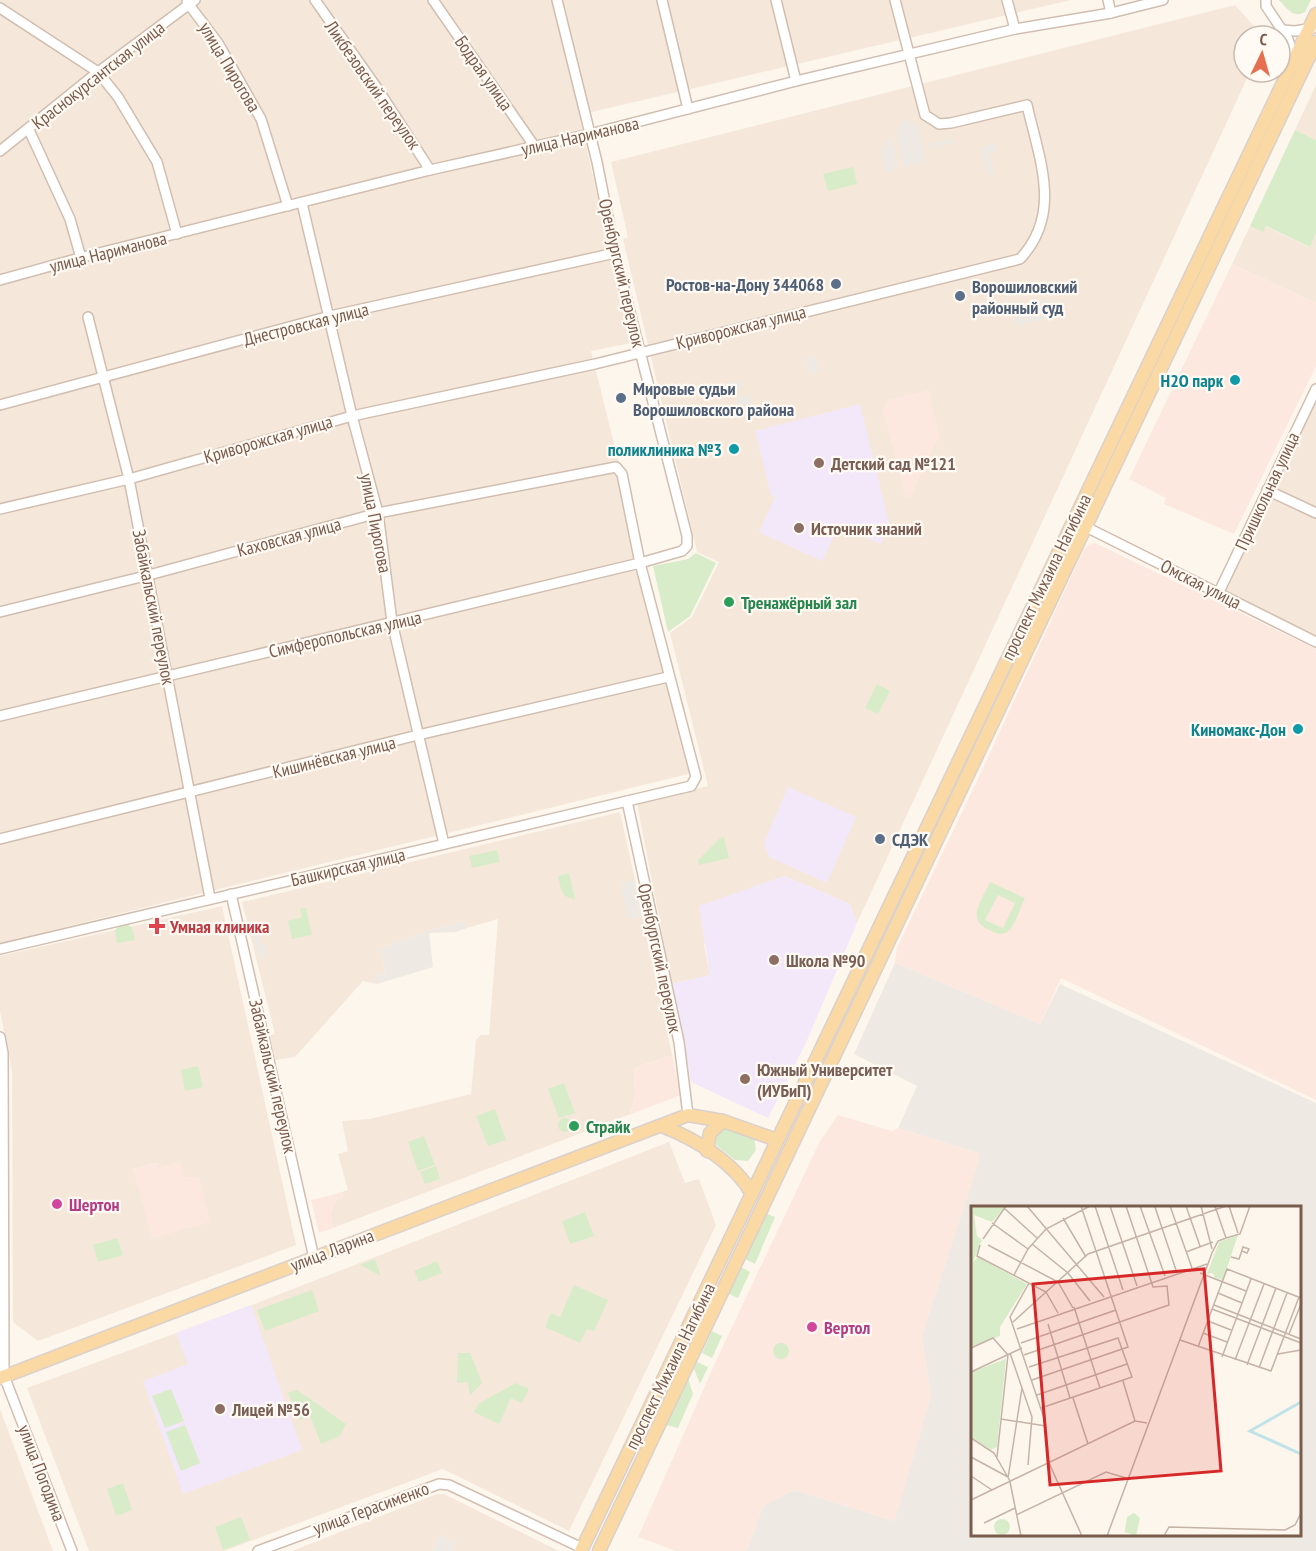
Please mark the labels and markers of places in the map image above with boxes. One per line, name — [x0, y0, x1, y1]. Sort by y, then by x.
place label: Ростов-на-Дону 344068 — [666, 273, 824, 296]
place label: Ворошиловский районный суд — [972, 275, 1077, 319]
marker: Ростов-на-Дону 344068 — [829, 277, 843, 291]
marker: Ворошиловский районный суд — [953, 289, 967, 303]
place label: H2O парк — [1161, 369, 1224, 392]
marker: H2O парк — [1228, 373, 1242, 387]
place label: Мировые судьи Ворошиловского района — [633, 377, 794, 421]
marker: Мировые судьи Ворошиловского района — [614, 391, 628, 405]
place label: поликлиника №3 — [608, 438, 722, 461]
marker: поликлиника №3 — [727, 442, 741, 456]
place label: Детский сад №121 — [831, 452, 956, 475]
marker: Детский сад №121 — [812, 456, 826, 470]
place label: Источник знаний — [811, 517, 922, 540]
marker: Источник знаний — [792, 521, 806, 535]
place label: Тренажёрный зал — [741, 591, 857, 614]
marker: Тренажёрный зал — [722, 595, 736, 609]
place label: Киномакс-Дон — [1191, 718, 1286, 741]
marker: Киномакс-Дон — [1291, 722, 1305, 736]
place label: СДЭК — [892, 828, 929, 851]
marker: СДЭК — [873, 832, 887, 846]
place label: Умная клиника — [169, 915, 269, 938]
marker: Умная клиника — [148, 917, 166, 935]
place label: Школа №90 — [786, 949, 865, 972]
marker: Школа №90 — [767, 953, 781, 967]
place label: Южный Университет (ИУБиП) — [757, 1058, 893, 1102]
marker: Южный Университет (ИУБиП) — [738, 1072, 752, 1086]
place label: Страйк — [586, 1115, 631, 1138]
marker: Страйк — [567, 1119, 581, 1133]
place label: Шертон — [69, 1193, 120, 1216]
marker: Шертон — [50, 1197, 64, 1211]
place label: Вертол — [824, 1316, 871, 1339]
marker: Вертол — [805, 1320, 819, 1334]
place label: Лицей №56 — [231, 1398, 310, 1421]
marker: Лицей №56 — [213, 1402, 227, 1416]

